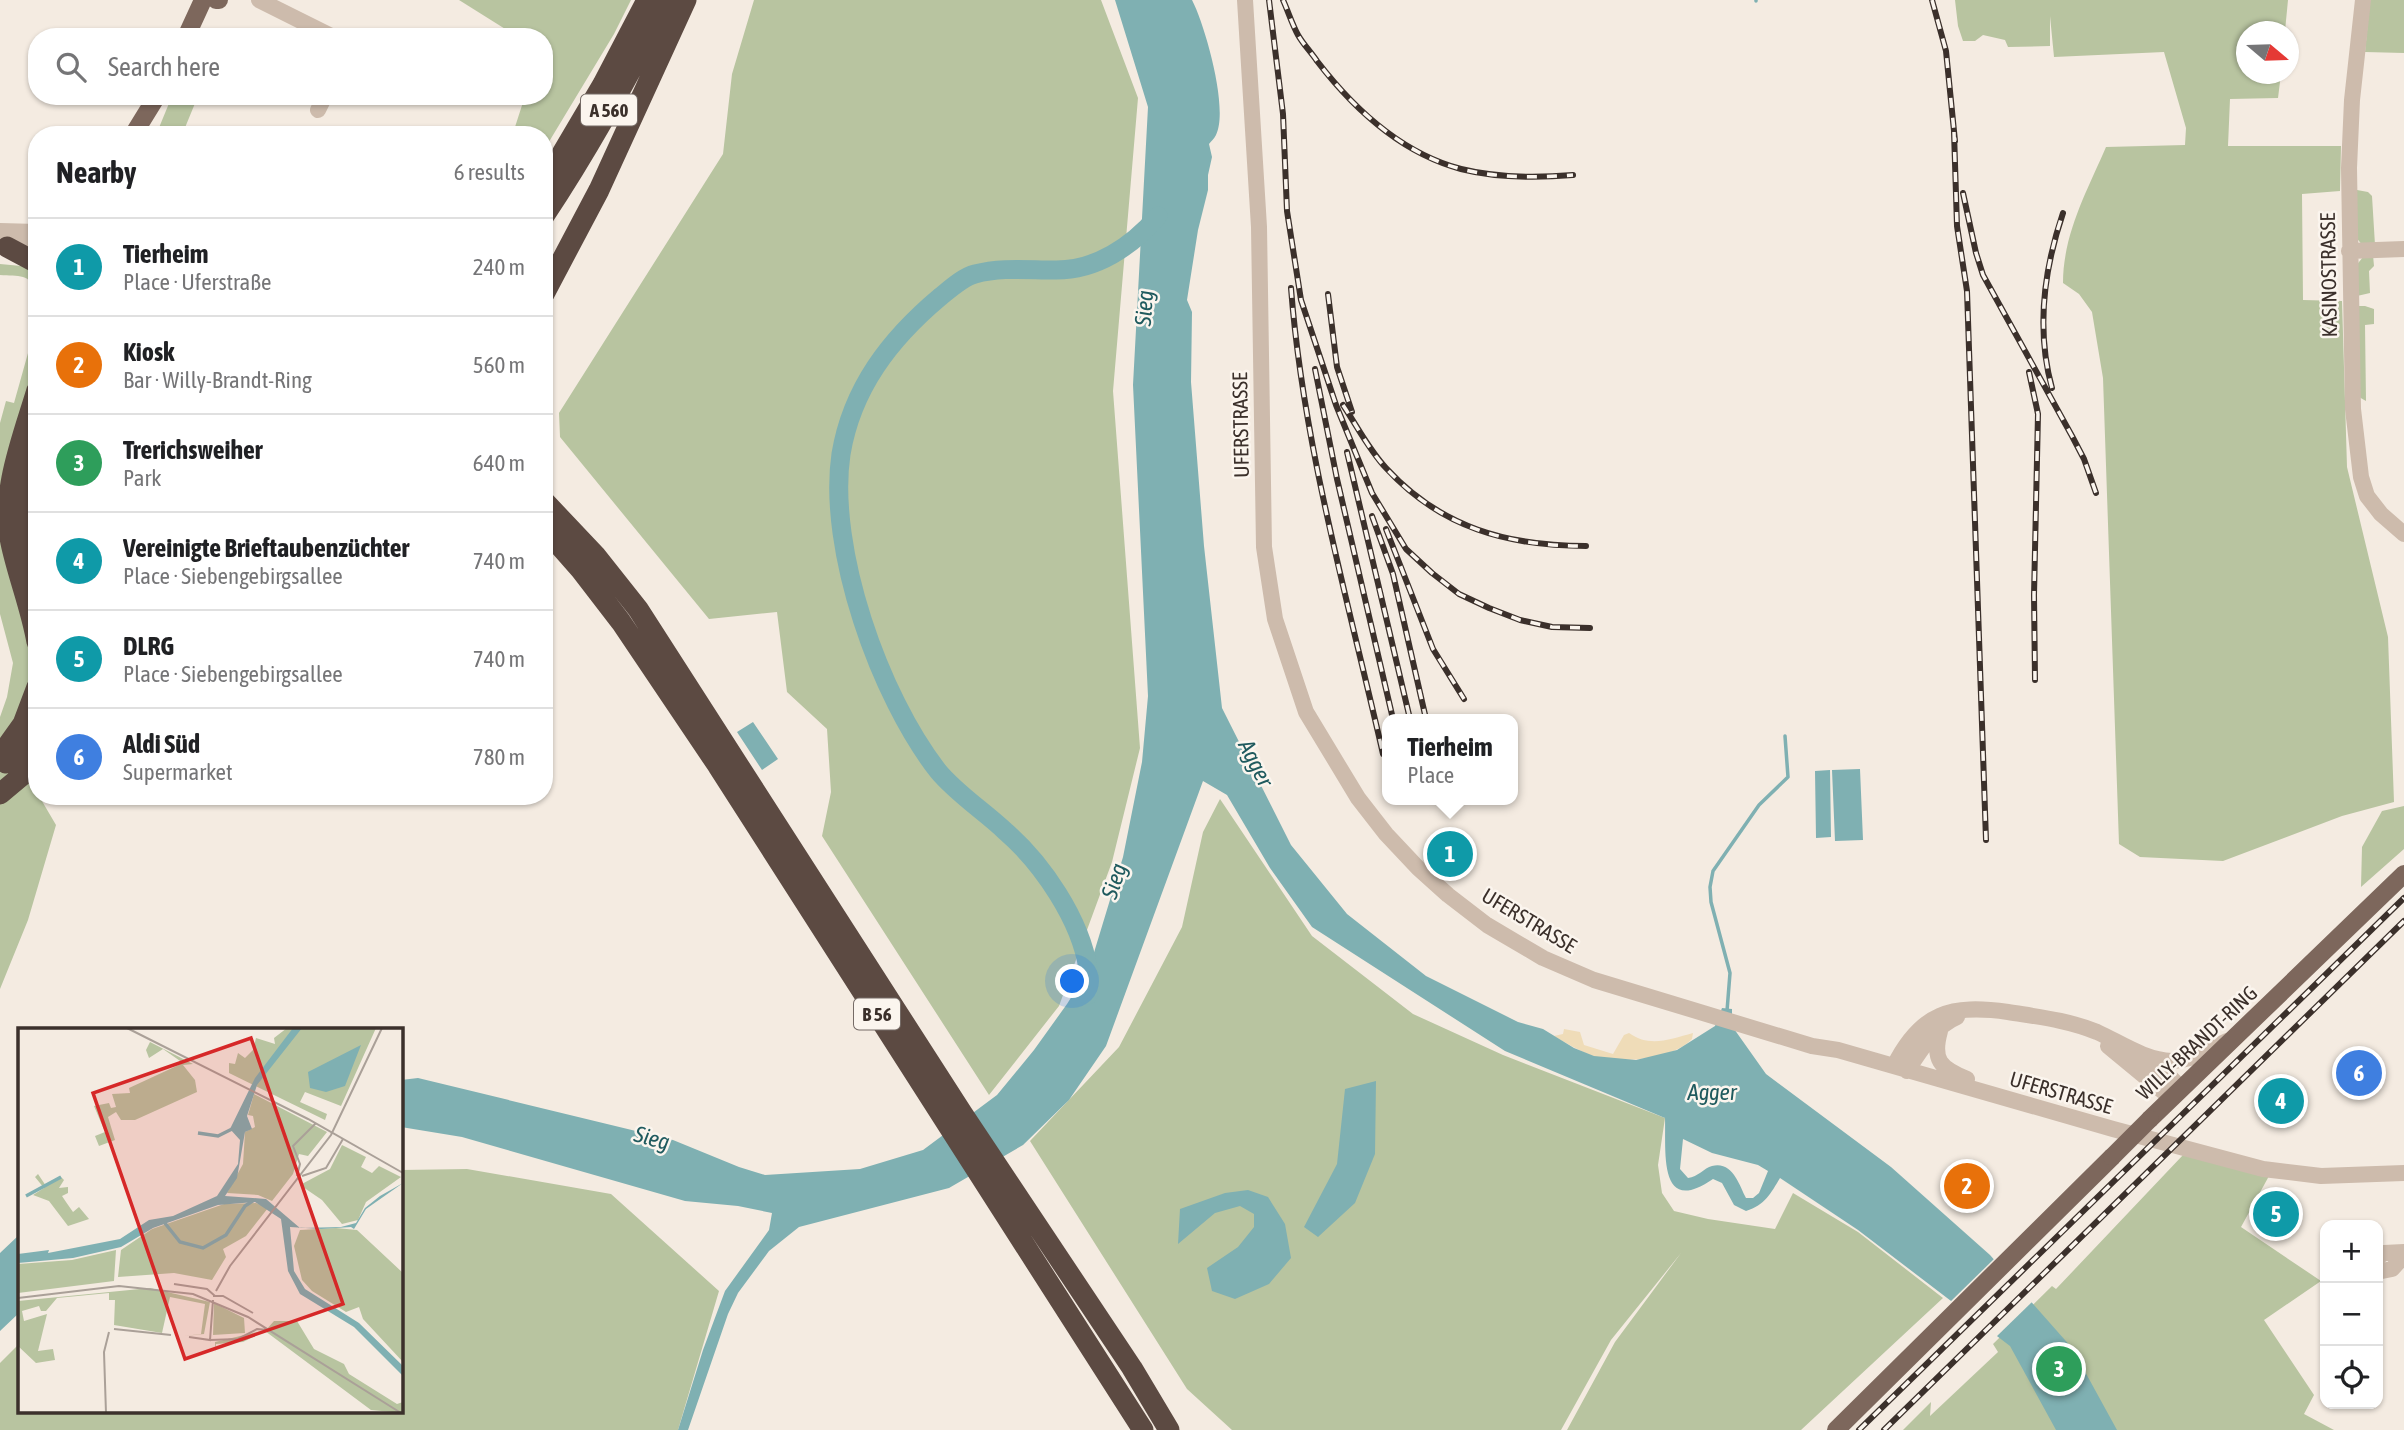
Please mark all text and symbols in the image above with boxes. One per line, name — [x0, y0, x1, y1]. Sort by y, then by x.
north arrow — [2236, 21, 2299, 84]
search box — [28, 28, 553, 105]
icon: search — [52, 48, 90, 86]
text: Search here — [108, 52, 220, 82]
road number: A 560 — [581, 94, 637, 125]
text: Nearby — [56, 155, 136, 189]
text: 6 results — [454, 159, 525, 185]
street label: KASINOSTRASSE — [2315, 212, 2341, 338]
text: Tierheim — [123, 239, 208, 269]
text: 1 — [74, 254, 84, 280]
text: 240 m — [473, 254, 525, 280]
text: Place · Uferstraße — [123, 269, 271, 295]
water label: Sieg — [1130, 289, 1158, 328]
text: Kiosk — [123, 337, 175, 367]
text: 2 — [74, 352, 84, 378]
text: 560 m — [473, 352, 525, 378]
text: Bar · Willy-Brandt-Ring — [123, 367, 312, 393]
street label: UFERSTRASSE — [1227, 372, 1253, 478]
text: Trerichsweiher — [123, 435, 263, 465]
text: 3 — [74, 450, 84, 476]
text: 640 m — [473, 450, 525, 476]
text: Park — [123, 465, 161, 491]
text: Vereinigte Brieftaubenzüchter — [123, 533, 409, 563]
text: 4 — [74, 548, 84, 574]
text: 740 m — [473, 548, 525, 574]
text: Place · Siebengebirgsallee — [123, 563, 343, 589]
text: DLRG — [123, 631, 174, 661]
text: 5 — [74, 646, 84, 672]
text: 740 m — [473, 646, 525, 672]
text: Place · Siebengebirgsallee — [123, 661, 343, 687]
popup — [1382, 714, 1518, 805]
text: Aldi Süd — [123, 729, 200, 759]
text: Tierheim — [1407, 732, 1493, 762]
water label: Agger — [1233, 734, 1279, 792]
text: 6 — [74, 744, 84, 770]
text: 780 m — [473, 744, 525, 770]
text: Supermarket — [123, 759, 233, 785]
text: Place — [1407, 762, 1454, 788]
pin: 1 — [1427, 828, 1473, 880]
water label: Sieg — [1096, 860, 1132, 903]
street label: UFERSTRASSE — [1478, 883, 1581, 958]
your location — [1055, 964, 1089, 998]
street label: WILLY-BRANDT-RING — [2131, 980, 2262, 1104]
road number: B 56 — [854, 998, 900, 1030]
inset map — [18, 1028, 402, 1412]
pin: 6 — [2336, 1047, 2382, 1099]
street label: UFERSTRASSE — [2007, 1066, 2115, 1118]
pin: 4 — [2258, 1075, 2304, 1127]
water label: Agger — [1686, 1079, 1738, 1105]
water label: Sieg — [630, 1121, 673, 1155]
pin: 2 — [1944, 1160, 1990, 1212]
pin: 5 — [2253, 1188, 2299, 1240]
map controls — [2320, 1220, 2383, 1409]
button: + — [2320, 1220, 2383, 1283]
button: − — [2320, 1283, 2383, 1346]
pin: 3 — [2036, 1343, 2082, 1395]
button: locate — [2320, 1346, 2383, 1409]

